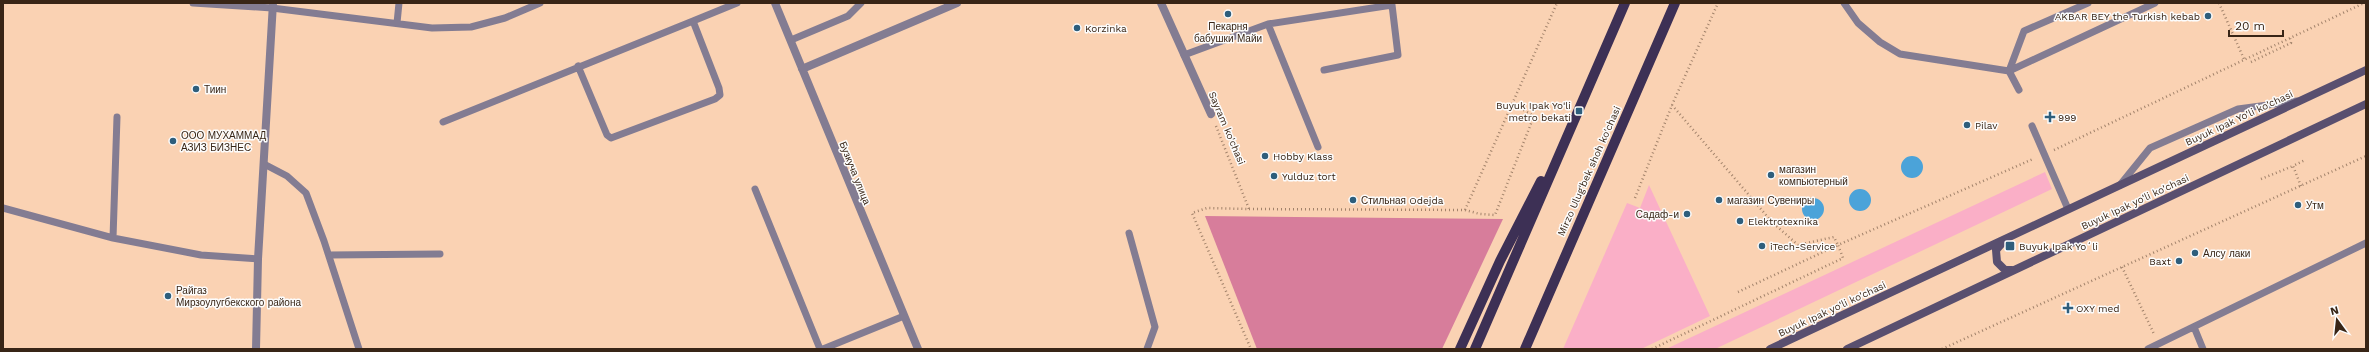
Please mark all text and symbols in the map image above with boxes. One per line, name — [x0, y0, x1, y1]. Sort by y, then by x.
marker: Пекарня бабушки Майи — [1223, 9, 1233, 19]
place label: AKBAR BEY the Turkish kebab — [2055, 11, 2200, 22]
marker: AKBAR BEY the Turkish kebab — [2203, 11, 2213, 21]
scale bar — [2229, 12, 2283, 38]
text: 20 m — [2235, 19, 2265, 33]
place label: Пекарня бабушки Майи — [1194, 21, 1262, 44]
marker: Korzinka — [1072, 23, 1082, 33]
place label: Korzinka — [1085, 23, 1127, 34]
marker: Тиин — [191, 84, 201, 94]
place label: Тиин — [204, 84, 226, 95]
street label: Buyuk Ipak Yo'li ko'chasi — [2184, 88, 2294, 148]
street label: Sayram ko'chasi — [1207, 90, 1247, 166]
place label: Buyuk Ipak Yo'li metro bekati — [1496, 100, 1571, 123]
street label: Mirzo Ulug'bek shoh ko'chasi — [1555, 104, 1623, 238]
marker: Buyuk Ipak Yo'li metro bekati — [1574, 106, 1584, 116]
marker: 999 — [2045, 112, 2055, 122]
place label: 999 — [2058, 112, 2077, 123]
marker: Pilav — [1962, 120, 1972, 130]
place label: Pilav — [1975, 120, 1998, 131]
place label: ООО МУХАММАД АЗИЗ БИЗНЕС — [181, 130, 266, 153]
marker: ООО МУХАММАД АЗИЗ БИЗНЕС — [168, 136, 178, 146]
street label: Бузкуча улица — [837, 140, 873, 207]
marker: Hobby Klass — [1260, 151, 1270, 161]
place label: Hobby Klass — [1273, 151, 1333, 162]
place label: магазин компьютерный — [1779, 164, 1848, 187]
marker: магазин компьютерный — [1766, 170, 1776, 180]
marker: Yulduz tort — [1269, 171, 1279, 181]
place label: Yulduz tort — [1282, 171, 1336, 182]
street label: Buyuk Ipak yo'li ko'chasi — [2079, 172, 2191, 232]
marker: Стильная Odejda — [1348, 195, 1358, 205]
place label: Стильная Odejda — [1361, 195, 1444, 206]
marker: магазин Сувениры — [1714, 195, 1724, 205]
place label: магазин Сувениры — [1727, 195, 1814, 206]
marker: Утм — [2293, 200, 2303, 210]
place label: Утм — [2306, 200, 2324, 211]
place label: Садаф-и — [1636, 209, 1679, 220]
marker: Садаф-и — [1682, 209, 1692, 219]
marker: Elektrotexnika — [1735, 216, 1745, 226]
place label: Elektrotexnika — [1748, 216, 1818, 227]
marker: Buyuk Ipak Yoʻli — [2004, 240, 2016, 252]
marker: iTech-Service — [1757, 241, 1767, 251]
place label: iTech-Service — [1770, 241, 1836, 252]
place label: Buyuk Ipak Yoʻli — [2019, 241, 2098, 252]
marker: Алсу лаки — [2190, 248, 2200, 258]
place label: Алсу лаки — [2203, 248, 2250, 259]
place label: Baxt — [2149, 256, 2172, 267]
marker: Baxt — [2174, 256, 2184, 266]
street label: Buyuk Ipak yo'li ko'chasi — [1776, 279, 1888, 339]
place label: Райгаз Мирзоулугбекского района — [176, 285, 301, 308]
marker: Райгаз Мирзоулугбекского района — [163, 291, 173, 301]
north arrow — [2317, 300, 2357, 340]
marker: OXY med — [2063, 303, 2073, 313]
place label: OXY med — [2076, 303, 2120, 314]
text: N — [2329, 303, 2340, 318]

